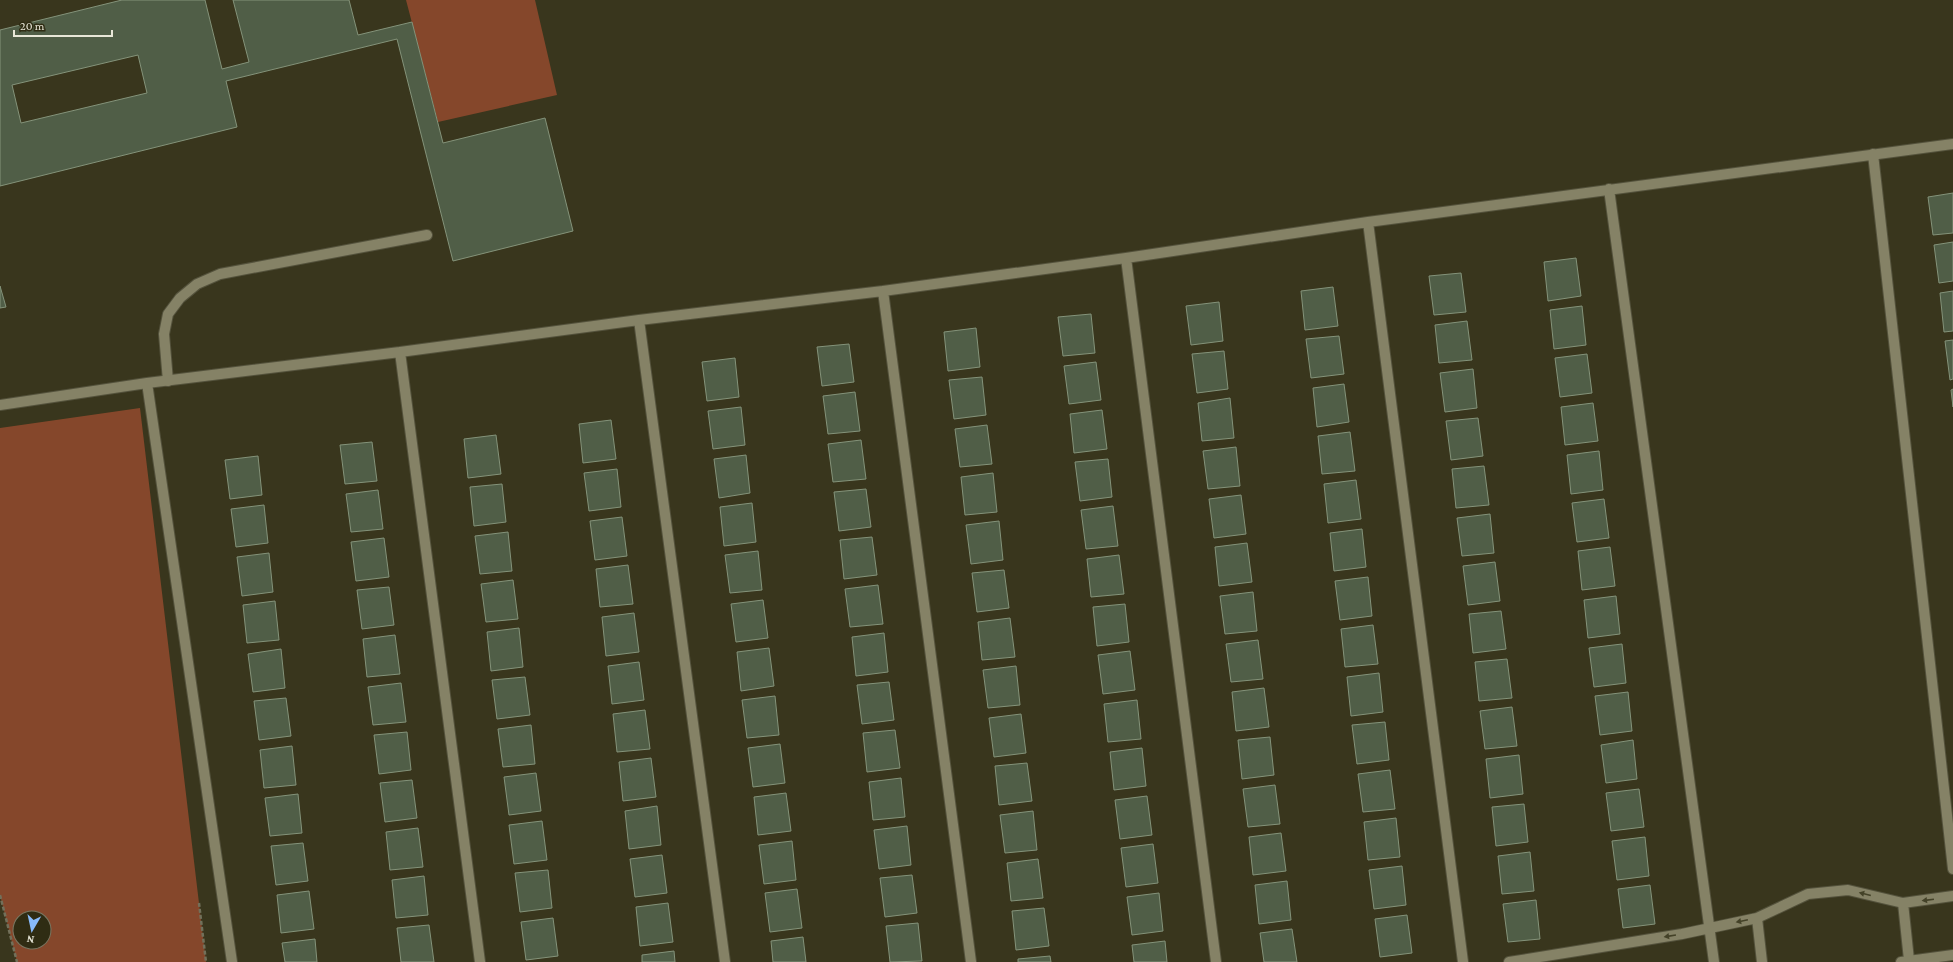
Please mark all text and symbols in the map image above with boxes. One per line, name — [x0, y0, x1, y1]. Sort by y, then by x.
scale bar — [14, 12, 112, 38]
text: 20 m — [20, 19, 45, 33]
one-way arrow — [1859, 891, 1871, 897]
one-way arrow — [1922, 897, 1934, 903]
north arrow — [12, 910, 52, 950]
one-way arrow — [1735, 919, 1748, 925]
text: N — [25, 933, 35, 946]
one-way arrow — [1664, 933, 1676, 939]

